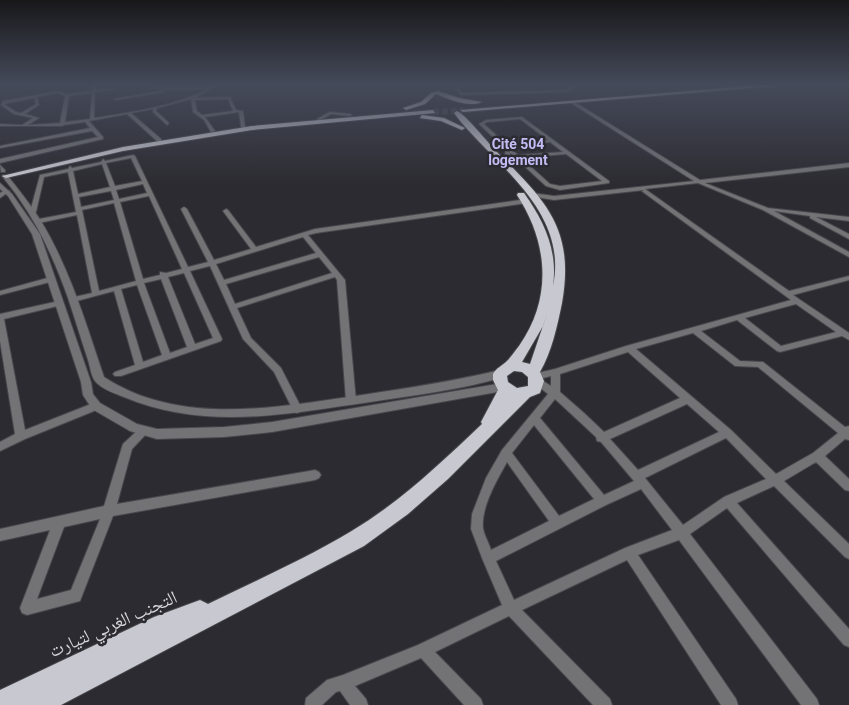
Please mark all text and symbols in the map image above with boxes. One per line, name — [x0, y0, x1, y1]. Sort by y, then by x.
district label: Cité 504 logement — [488, 136, 548, 168]
street label: التجنب الغربي لتيارت — [46, 586, 182, 665]

